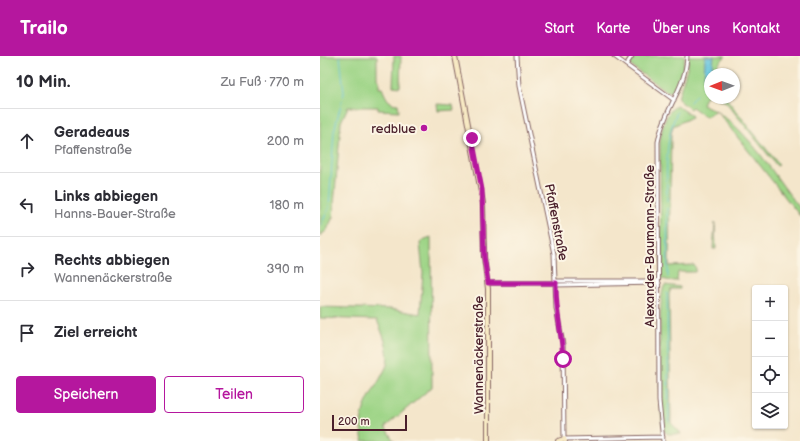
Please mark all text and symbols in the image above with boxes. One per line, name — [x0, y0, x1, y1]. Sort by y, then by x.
text: Trailo — [20, 17, 68, 40]
text: Start — [544, 20, 574, 37]
text: Karte — [596, 20, 630, 37]
text: Über uns — [652, 20, 710, 37]
text: Kontakt — [732, 20, 780, 37]
north arrow — [704, 68, 740, 104]
text: 10 Min. — [16, 72, 70, 92]
text: Zu Fuß · 770 m — [221, 74, 304, 90]
place label: redblue — [371, 121, 416, 137]
text: Geradeaus — [54, 123, 130, 142]
marker: redblue — [419, 123, 429, 133]
route end — [463, 129, 481, 147]
icon: ahead — [16, 130, 38, 152]
text: 200 m — [267, 133, 304, 149]
text: Pfaffenstraße — [54, 142, 132, 158]
street label: Alexander-Baumann-Straße — [642, 164, 658, 327]
street label: Pfaffenstraße — [541, 182, 571, 262]
text: Links abbiegen — [54, 187, 158, 206]
icon: left — [16, 194, 38, 216]
text: 180 m — [269, 197, 304, 213]
text: Hanns-Bauer-Straße — [54, 206, 176, 222]
text: Rechts abbiegen — [54, 251, 170, 270]
icon: right — [16, 258, 38, 280]
text: 390 m — [267, 261, 304, 277]
text: Wannenäckerstraße — [54, 270, 172, 286]
map controls — [752, 285, 788, 429]
button: + — [752, 285, 788, 321]
street label: Wannenäckerstraße — [471, 296, 487, 414]
button: − — [752, 321, 788, 357]
icon: arrive — [16, 322, 38, 344]
text: Ziel erreicht — [54, 323, 137, 342]
route start — [554, 350, 572, 368]
button: locate — [752, 357, 788, 393]
button: Speichern — [16, 376, 156, 413]
button: Teilen — [164, 376, 304, 413]
button: layers — [752, 393, 788, 429]
scale bar — [332, 413, 407, 432]
text: 200 m — [338, 415, 370, 428]

